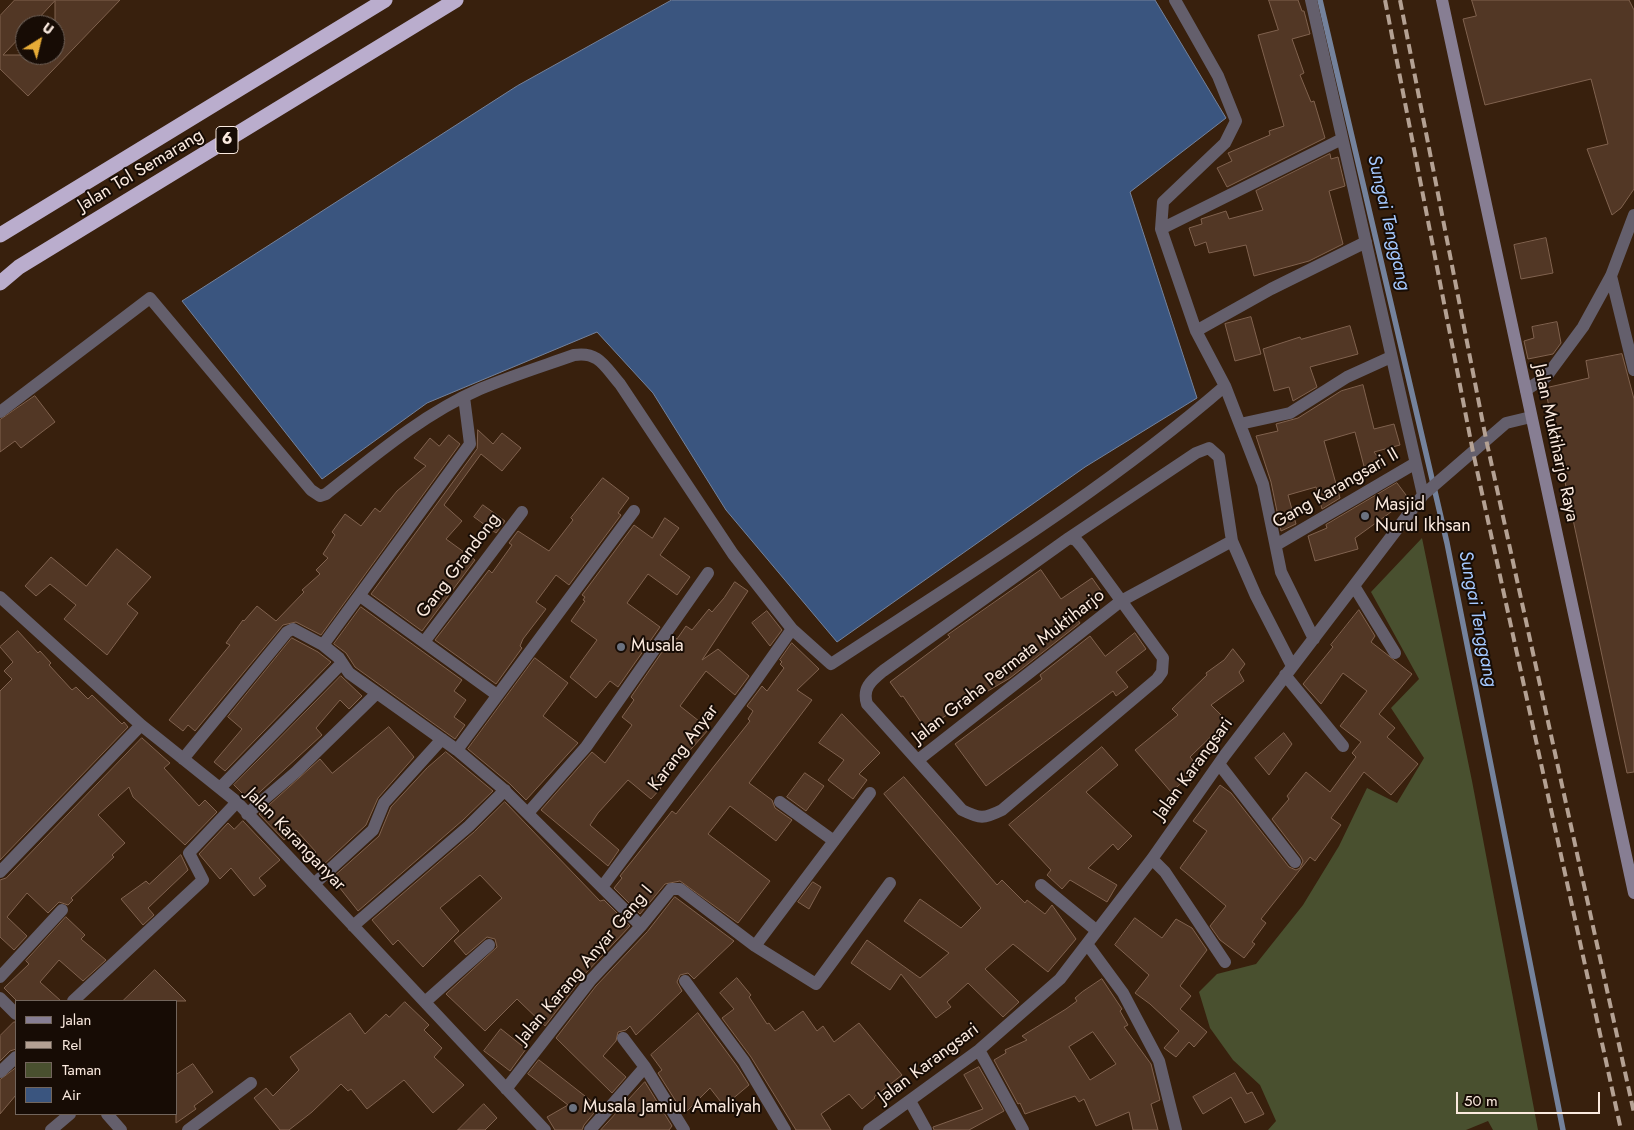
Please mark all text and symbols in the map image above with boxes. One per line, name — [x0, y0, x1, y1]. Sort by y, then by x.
north arrow — [15, 15, 65, 65]
text: U — [38, 18, 58, 40]
street label: Jalan Tol Semarang — [74, 125, 208, 217]
road number: 6 — [216, 126, 238, 154]
water label: Sungai Tenggang — [1361, 153, 1415, 293]
street label: Jalan Muktiharjo Raya — [1528, 362, 1582, 524]
street label: Gang Karangsari II — [1269, 444, 1403, 534]
place label: Masjid Nurul Ikhsan — [1375, 495, 1471, 538]
street label: Gang Grandong — [413, 509, 505, 623]
marker: Masjid Nurul Ikhsan — [1359, 510, 1371, 522]
water label: Sungai Tenggang — [1453, 549, 1501, 689]
street label: Jalan Graha Permata Muktiharjo — [908, 585, 1110, 749]
place label: Musala — [631, 636, 684, 658]
marker: Musala — [615, 641, 627, 653]
street label: Karang Anyar — [644, 700, 724, 796]
street label: Jalan Karangsari — [1150, 714, 1238, 824]
street label: Jalan Karanganyar — [240, 784, 350, 896]
street label: Jalan Karang Anyar Gang I — [512, 881, 658, 1049]
legend — [15, 1000, 178, 1115]
text: Jalan — [62, 1009, 91, 1031]
street label: Jalan Karangsari — [874, 1019, 984, 1109]
text: Rel — [62, 1034, 82, 1056]
text: Taman — [62, 1059, 101, 1081]
scale bar — [1459, 1082, 1603, 1114]
text: Air — [62, 1084, 81, 1106]
text: 50 m — [1464, 1090, 1498, 1112]
place label: Musala Jamiul Amaliyah — [583, 1097, 761, 1119]
marker: Musala Jamiul Amaliyah — [567, 1102, 579, 1114]

